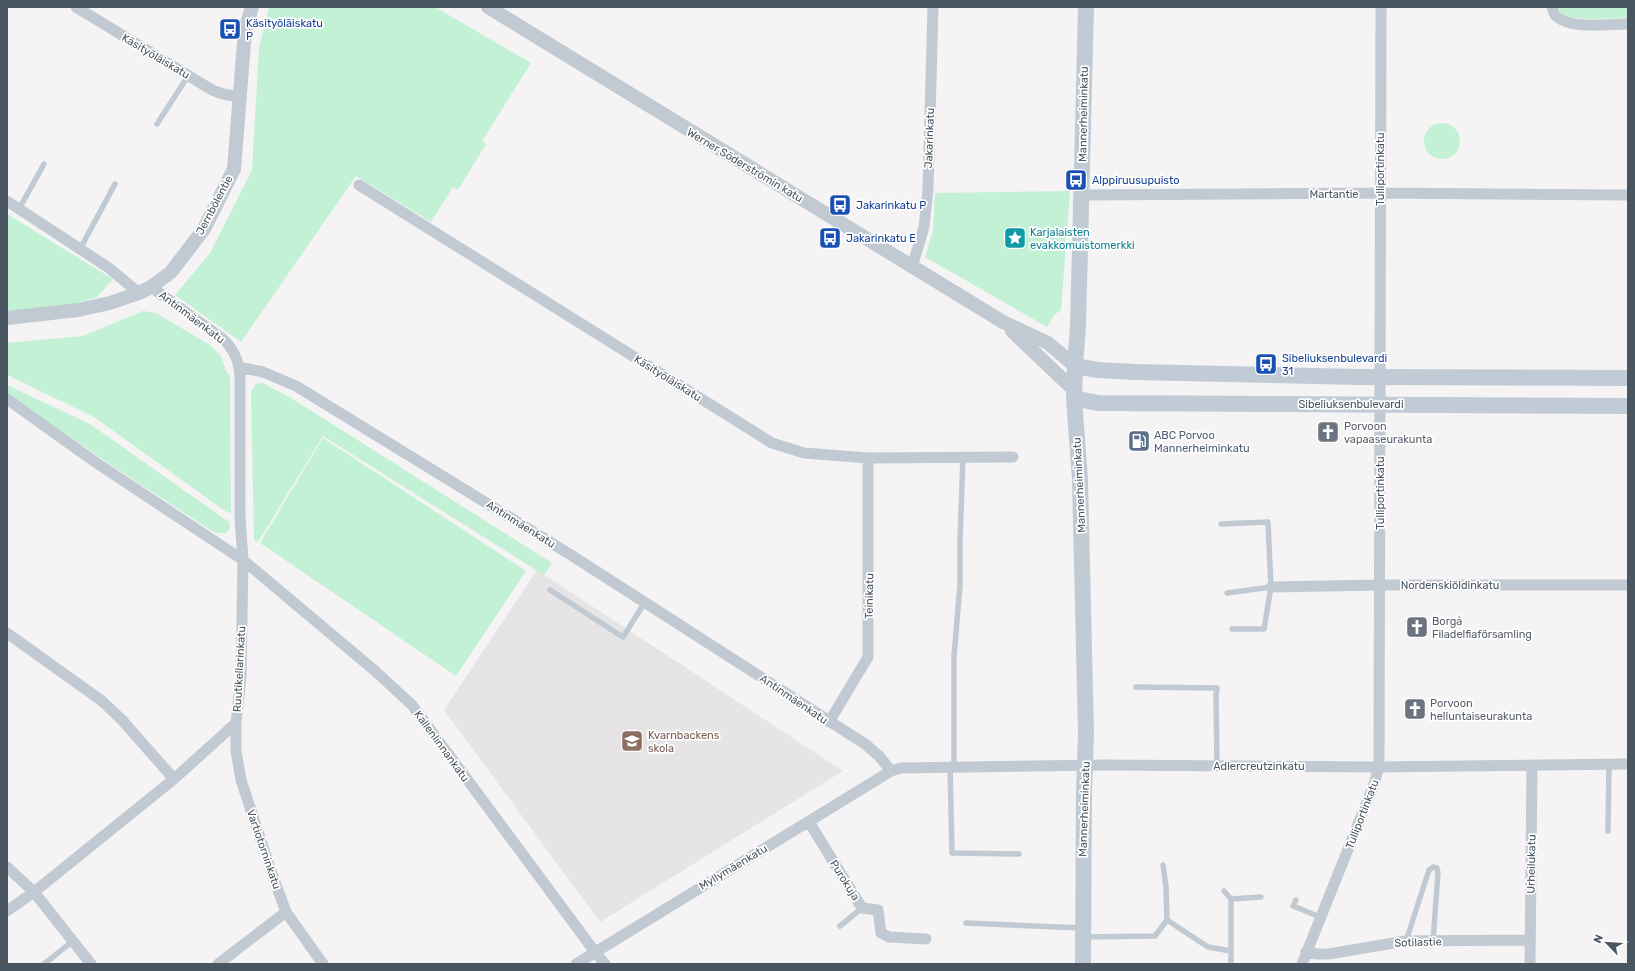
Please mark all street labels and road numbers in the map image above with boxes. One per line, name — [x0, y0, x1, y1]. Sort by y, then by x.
street label: Käsityöläiskatu — [119, 31, 192, 82]
street label: Mannerheiminkatu — [1076, 66, 1091, 162]
street label: Jakarinkatu — [922, 107, 937, 169]
street label: Werner Söderströmin katu — [684, 126, 805, 205]
street label: Tulliportinkatu — [1374, 132, 1387, 206]
street label: Jernbölentie — [193, 173, 236, 237]
street label: Martantie — [1309, 188, 1359, 201]
street label: Antinmäenkatu — [156, 289, 227, 346]
street label: Käsityöläiskatu — [632, 353, 704, 404]
street label: Sibeliuksenbulevardi — [1298, 398, 1404, 411]
street label: Mannerheiminkatu — [1071, 437, 1088, 533]
street label: Tulliportinkatu — [1374, 456, 1387, 530]
street label: Antinmäenkatu — [484, 498, 558, 551]
street label: Teinikatu — [863, 573, 876, 619]
street label: Nordenskiöldinkatu — [1401, 579, 1499, 592]
street label: Ruutikellarinkatu — [231, 626, 248, 713]
street label: Antinmäenkatu — [757, 672, 830, 727]
street label: Kallenlinnankatu — [411, 708, 472, 784]
street label: Adlercreutzinkatu — [1213, 760, 1305, 773]
street label: Mannerheiminkatu — [1076, 761, 1093, 857]
street label: Tulliportinkatu — [1343, 778, 1382, 851]
street label: Vartiotorninkatu — [244, 808, 283, 891]
street label: Urheilukatu — [1524, 834, 1539, 894]
street label: Myllymäenkatu — [697, 842, 770, 893]
street label: Purokuja — [827, 858, 862, 903]
street label: Sotilastie — [1394, 935, 1442, 950]

